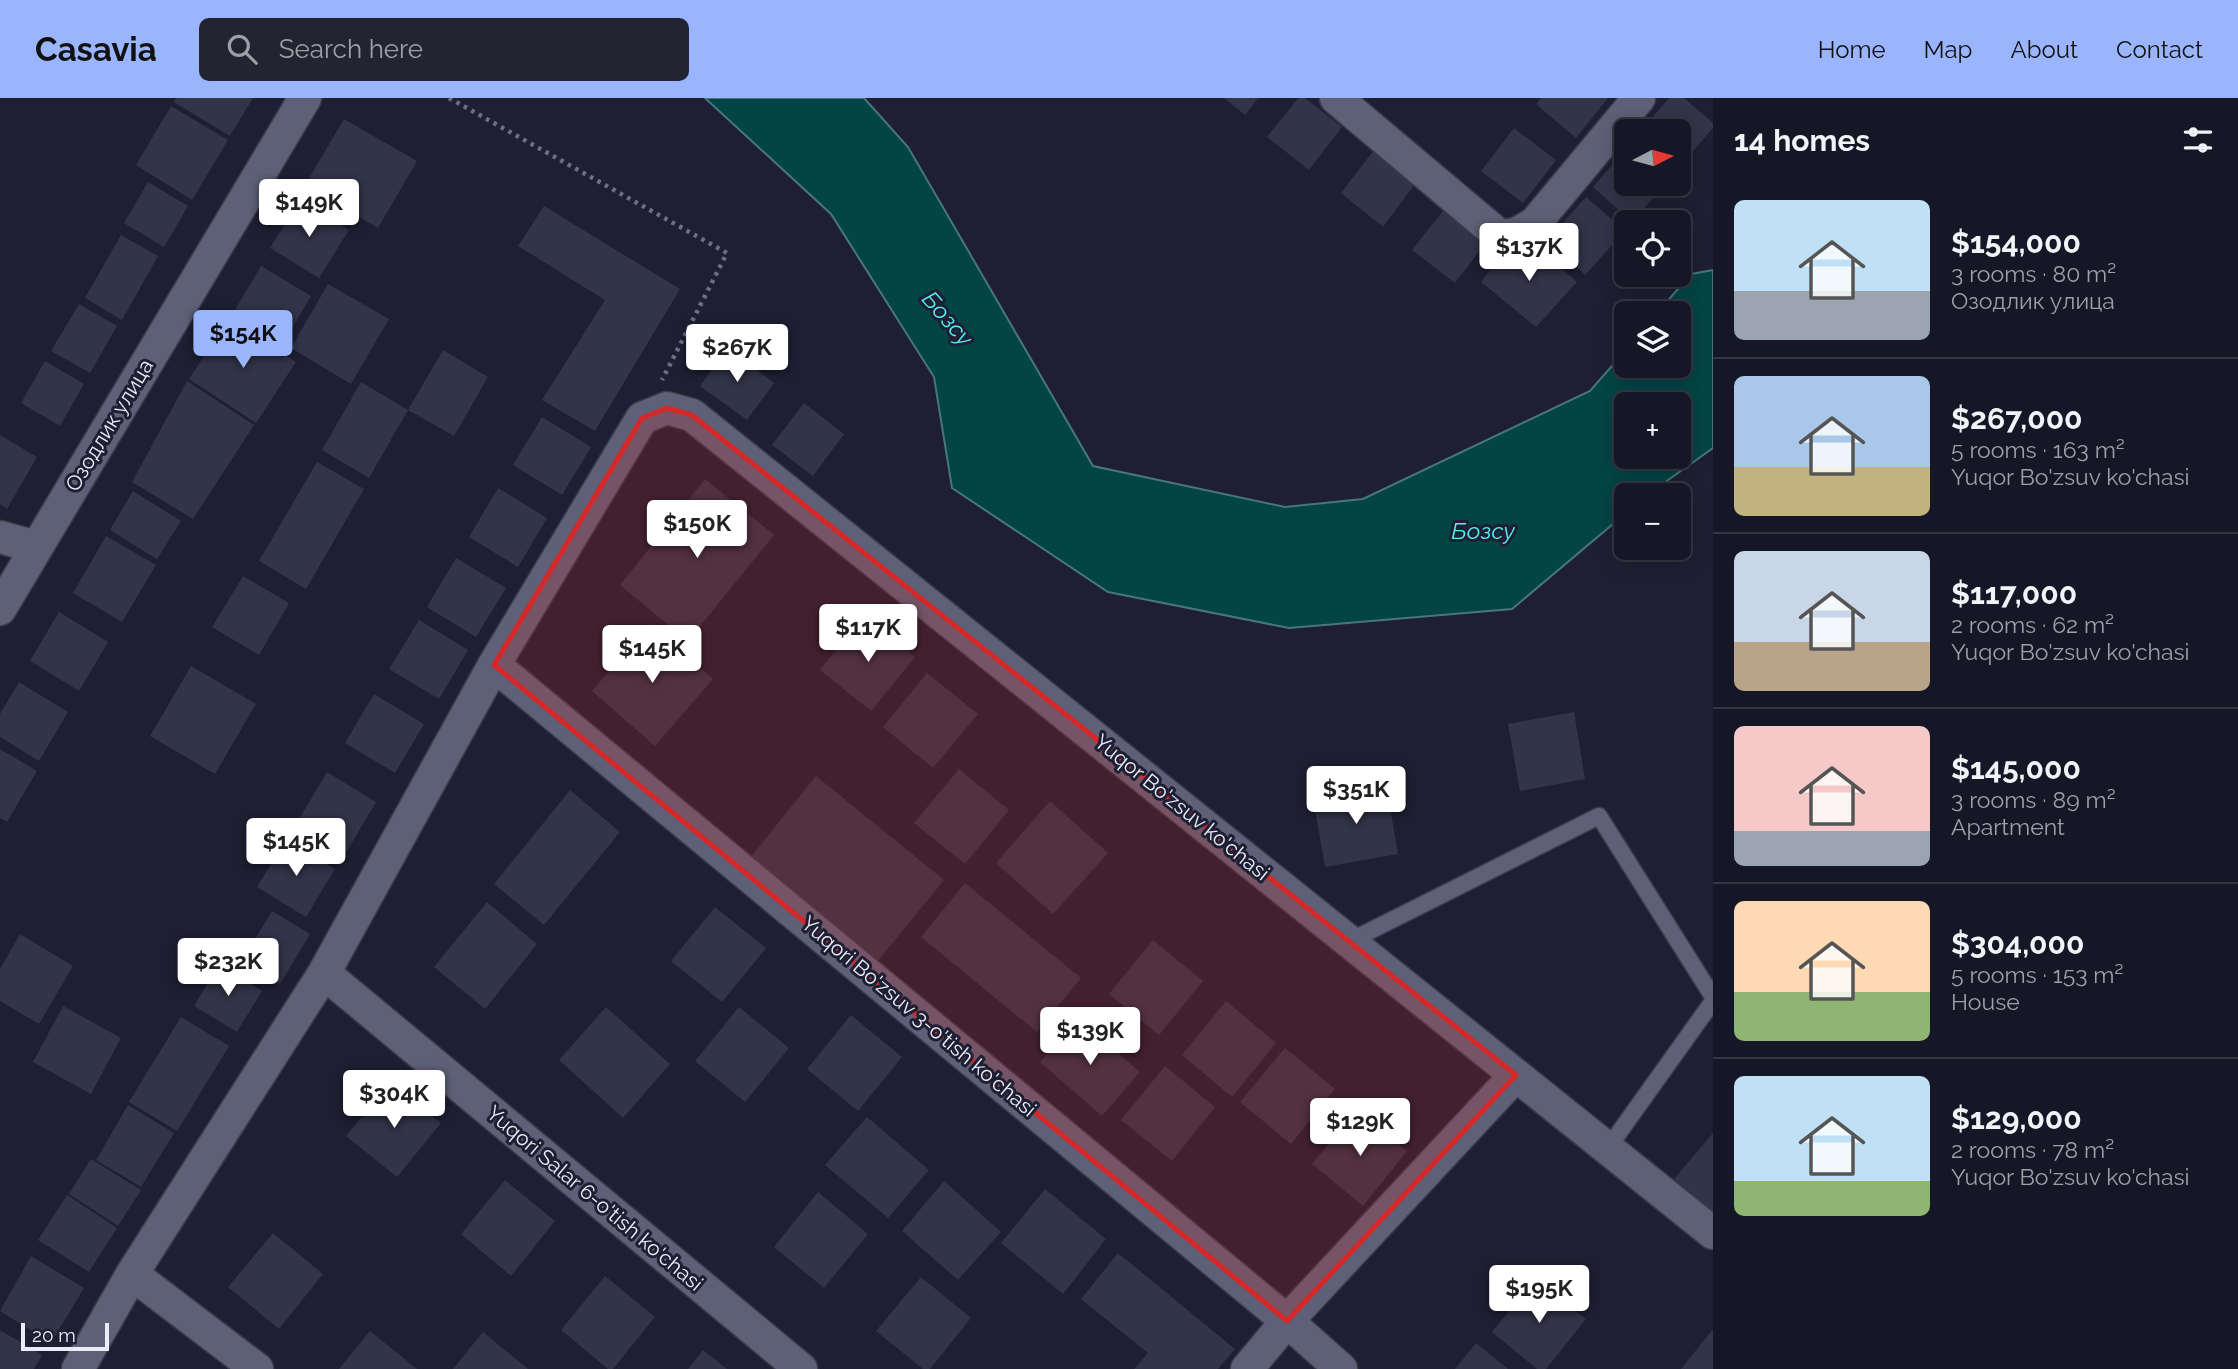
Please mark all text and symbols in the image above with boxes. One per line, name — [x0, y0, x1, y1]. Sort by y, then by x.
search box — [199, 18, 689, 81]
text: Casavia — [35, 30, 157, 69]
icon: search — [223, 30, 261, 68]
text: Search here — [279, 34, 423, 64]
text: Home — [1818, 35, 1886, 64]
text: Map — [1924, 35, 1972, 64]
text: About — [2010, 35, 2078, 64]
text: Contact — [2116, 35, 2203, 64]
north arrow — [1614, 119, 1690, 196]
map controls — [1614, 119, 1691, 560]
icon: filters — [2179, 121, 2217, 159]
text: 14 homes — [1734, 123, 1870, 158]
pin: $149K — [260, 180, 358, 239]
text: $149K — [275, 188, 343, 215]
button: locate — [1614, 210, 1691, 287]
pin: $137K — [1480, 223, 1578, 283]
text: $154,000 — [1951, 225, 2081, 260]
icon: home — [1790, 228, 1874, 312]
text: $137K — [1495, 232, 1563, 259]
text: 3 rooms · 80 m² — [1951, 260, 2116, 287]
water label: Бозсу — [917, 285, 980, 351]
text: Озодлик улица — [1951, 287, 2115, 314]
button: layers — [1614, 301, 1691, 378]
pin: $154K — [194, 310, 292, 370]
text: $154K — [209, 319, 277, 346]
pin: $267K — [688, 324, 786, 384]
text: $267K — [702, 333, 772, 360]
street label: Озодлик улица — [60, 354, 158, 496]
button: + — [1614, 392, 1691, 469]
text: $267,000 — [1951, 401, 2083, 436]
icon: home — [1790, 404, 1874, 488]
text: 5 rooms · 163 m² — [1951, 436, 2125, 463]
text: Yuqor Bo'zsuv ko'chasi — [1951, 463, 2190, 490]
button: − — [1614, 483, 1691, 560]
pin: $150K — [648, 500, 746, 560]
text: $150K — [663, 509, 731, 536]
water label: Бозсу — [1451, 517, 1516, 544]
text: $117,000 — [1951, 576, 2077, 611]
icon: home — [1790, 579, 1874, 663]
pin: $117K — [819, 604, 917, 664]
text: 2 rooms · 62 m² — [1951, 611, 2114, 638]
text: $117K — [835, 613, 901, 640]
pin: $145K — [603, 626, 701, 685]
text: $145K — [618, 634, 686, 661]
text: Yuqor Bo'zsuv ko'chasi — [1951, 638, 2190, 665]
street label: Yuqor Bo'zsuv ko'chasi — [1089, 729, 1275, 885]
text: $145,000 — [1951, 751, 2081, 786]
icon: home — [1790, 754, 1874, 838]
pin: $351K — [1307, 766, 1405, 826]
text: $351K — [1323, 775, 1389, 802]
text: 3 rooms · 89 m² — [1951, 786, 2116, 813]
text: Apartment — [1951, 813, 2065, 840]
pin: $145K — [247, 818, 345, 878]
text: $145K — [262, 827, 330, 854]
street label: Yuqori Bo'zsuv 3-o'tish ko'chasi — [797, 910, 1041, 1122]
text: $304,000 — [1951, 926, 2084, 961]
icon: home — [1790, 929, 1874, 1013]
pin: $232K — [179, 939, 277, 998]
text: $232K — [194, 947, 262, 974]
text: 5 rooms · 153 m² — [1951, 961, 2123, 988]
text: House — [1951, 988, 2020, 1015]
pin: $139K — [1041, 1007, 1139, 1067]
text: $139K — [1056, 1016, 1124, 1043]
pin: $304K — [345, 1070, 443, 1130]
text: $304K — [359, 1079, 429, 1106]
pin: $129K — [1311, 1098, 1409, 1158]
street label: Yuqori Salar 6-o'tish ko'chasi — [482, 1100, 708, 1296]
text: $129,000 — [1951, 1101, 2082, 1136]
icon: home — [1790, 1104, 1874, 1188]
text: $129K — [1326, 1107, 1394, 1134]
text: 2 rooms · 78 m² — [1951, 1136, 2114, 1163]
text: Yuqor Bo'zsuv ko'chasi — [1951, 1163, 2190, 1190]
pin: $195K — [1490, 1266, 1588, 1325]
text: $195K — [1505, 1274, 1573, 1301]
scale bar — [21, 1320, 108, 1352]
text: 20 m — [32, 1324, 76, 1346]

